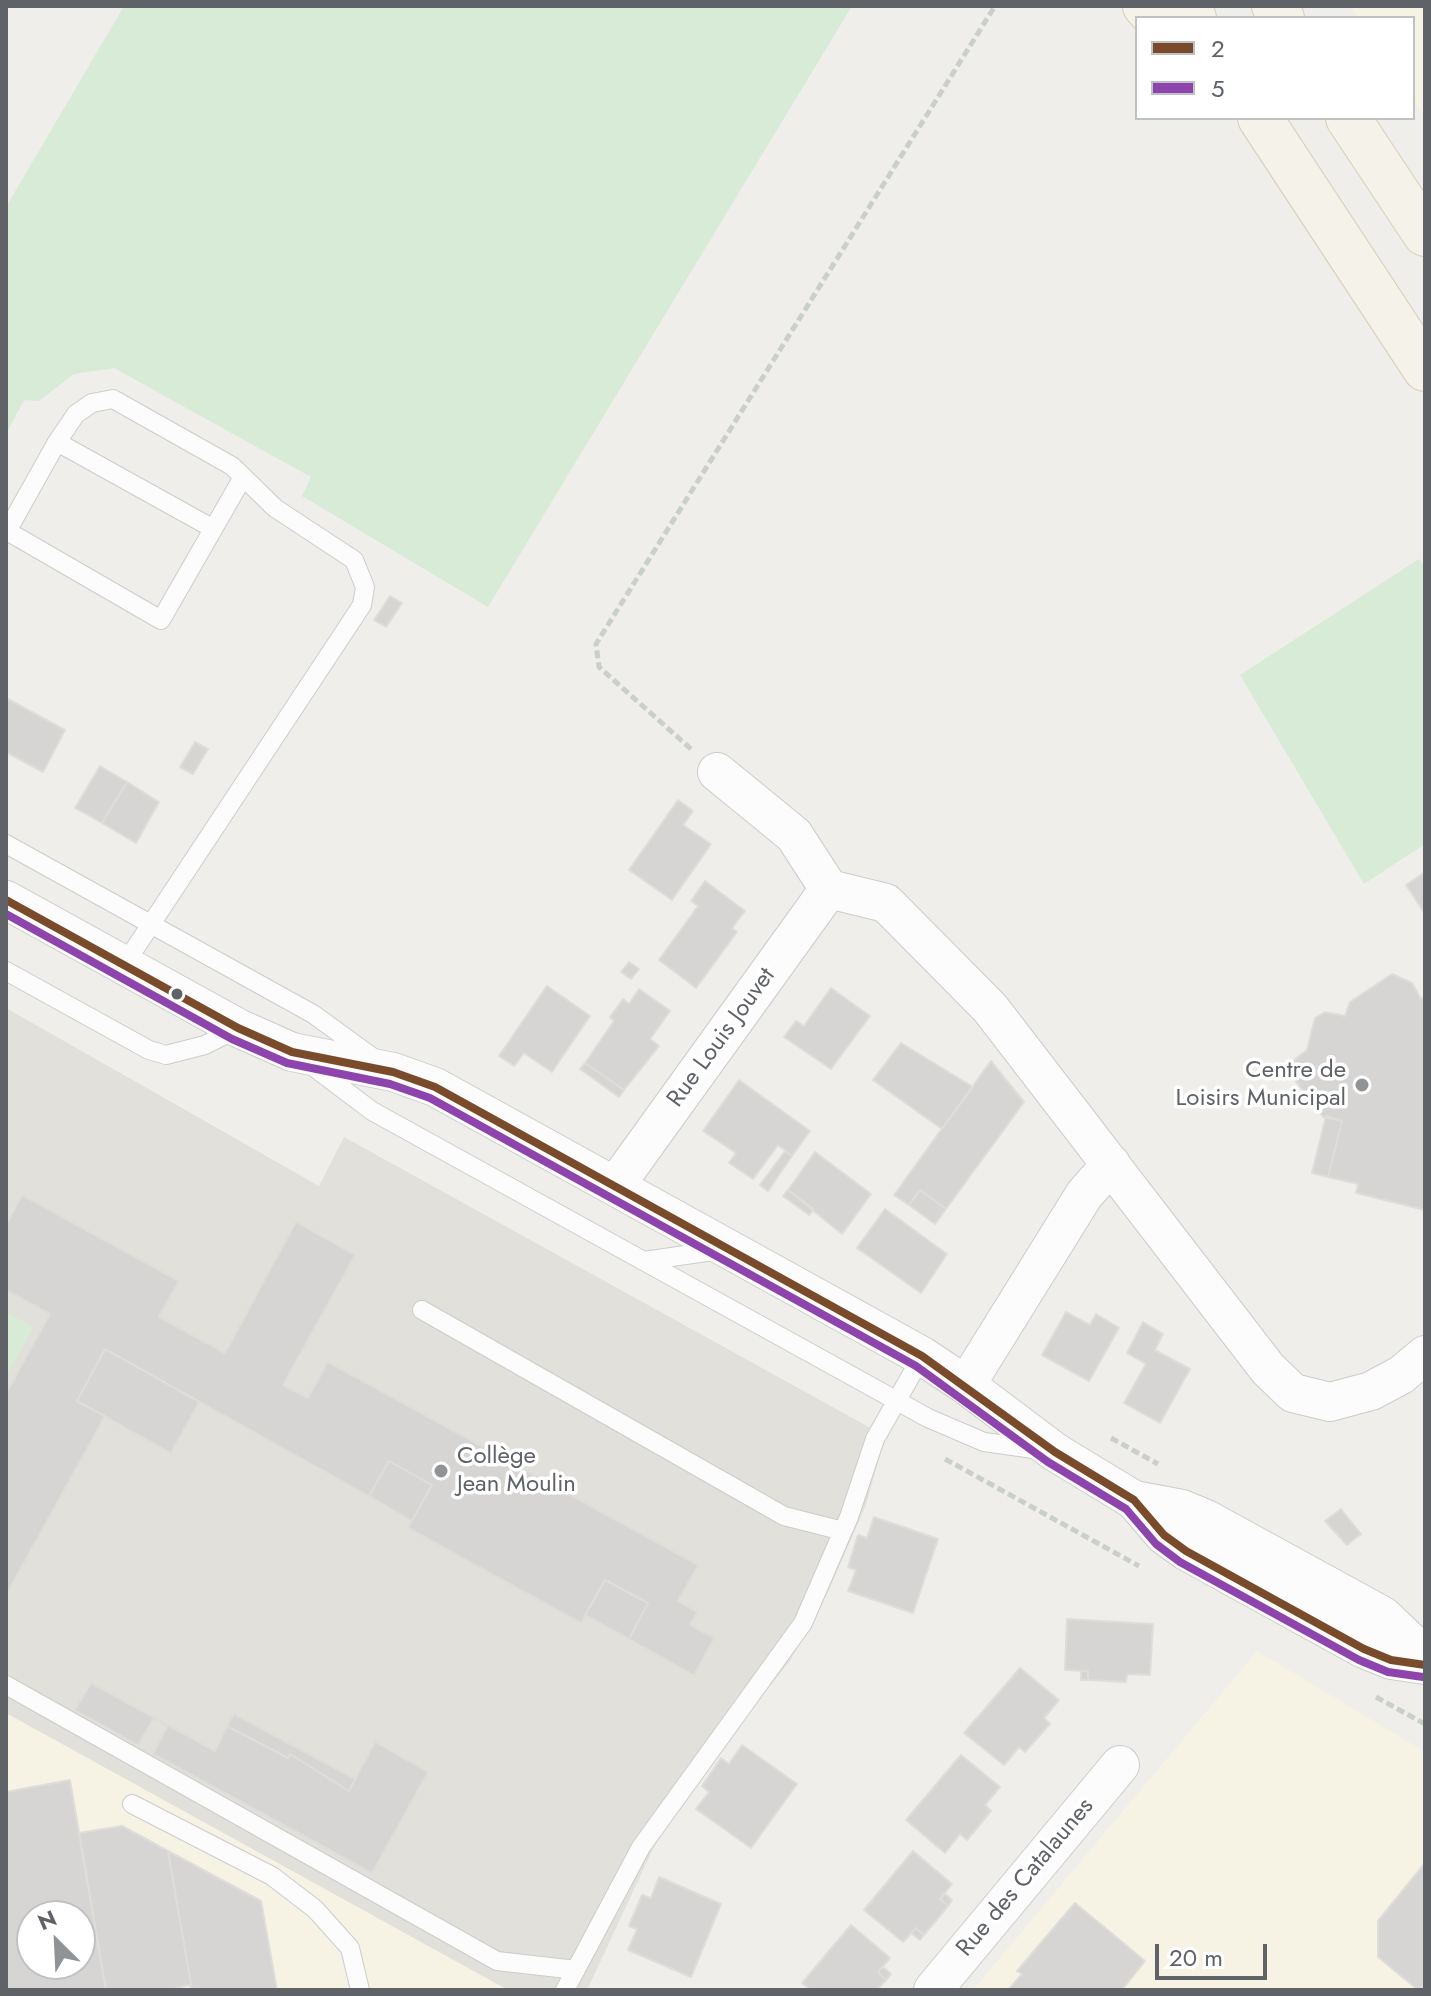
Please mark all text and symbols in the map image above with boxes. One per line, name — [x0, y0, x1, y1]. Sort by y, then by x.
legend — [1135, 16, 1415, 120]
text: 2 — [1211, 31, 1225, 66]
text: 5 — [1211, 71, 1225, 106]
street label: Rue Louis Jouvet — [662, 963, 782, 1113]
unlabelled marker — [169, 986, 185, 1002]
place label: Centre de Loisirs Municipal — [1176, 1057, 1346, 1113]
marker: Centre de Loisirs Municipal — [1353, 1076, 1371, 1094]
place label: Collège Jean Moulin — [457, 1443, 576, 1499]
marker: Collège Jean Moulin — [432, 1462, 450, 1480]
street label: Rue des Catalaunes — [951, 1793, 1101, 1963]
north arrow — [16, 1900, 96, 1980]
text: N — [33, 1902, 62, 1938]
scale bar — [1159, 1928, 1271, 1978]
text: 20 m — [1169, 1940, 1223, 1975]

